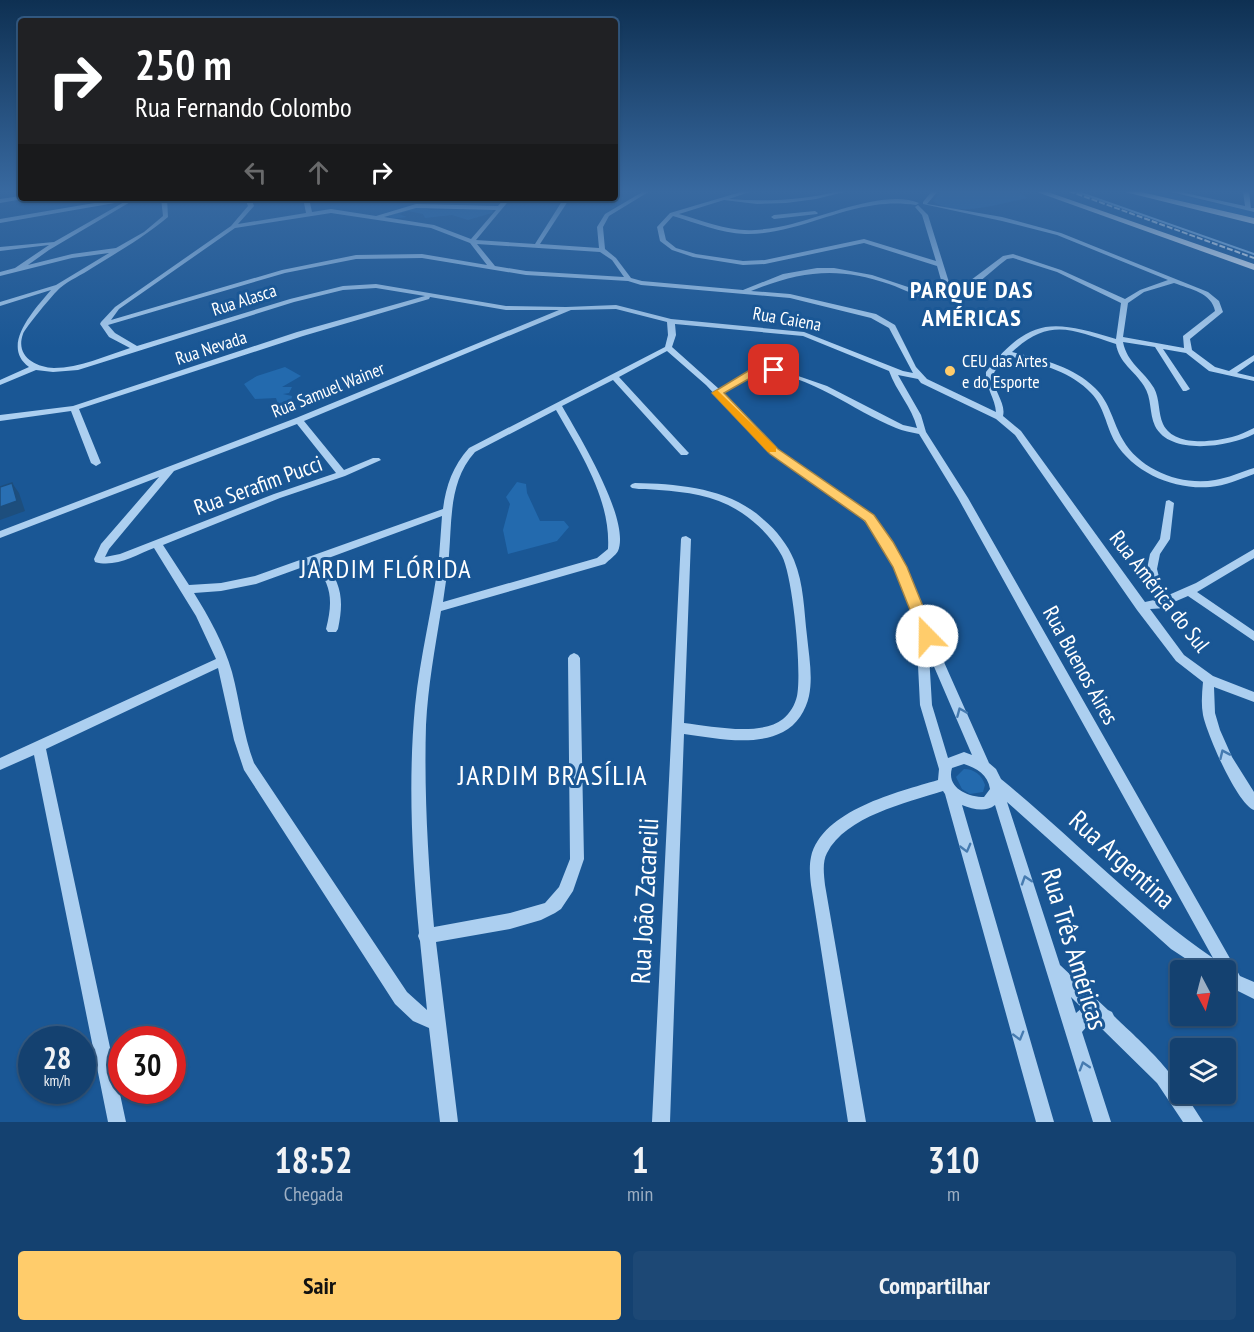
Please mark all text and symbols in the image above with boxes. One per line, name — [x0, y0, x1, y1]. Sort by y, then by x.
text: 250 m — [135, 37, 232, 92]
icon: right — [36, 42, 114, 120]
text: Rua Fernando Colombo — [135, 90, 352, 124]
icon: left — [239, 156, 272, 189]
icon: ahead — [302, 156, 335, 189]
icon: right — [365, 156, 398, 189]
district label: PARQUE DAS AMÉRICAS — [910, 274, 1034, 333]
street label: Rua Alasca — [209, 278, 279, 321]
street label: Rua Caiena — [751, 301, 823, 336]
street label: Rua Nevada — [172, 325, 249, 370]
pin — [748, 344, 799, 395]
place label: CEU das Artes e do Esporte — [962, 349, 1048, 393]
icon: arrive — [757, 353, 790, 386]
street label: Rua Samuel Wainer — [268, 356, 388, 423]
marker: CEU das Artes e do Esporte — [943, 364, 957, 378]
street label: Rua Serafim Pucci — [190, 449, 326, 521]
street label: Rua América do Sul — [1104, 525, 1217, 658]
district label: JARDIM FLÓRIDA — [299, 552, 472, 585]
street label: Rua Buenos Aires — [1037, 601, 1125, 729]
position arrow — [895, 604, 959, 668]
one-way arrow — [957, 707, 969, 718]
one-way arrow — [1219, 749, 1231, 760]
district label: JARDIM BRASÍLIA — [457, 756, 648, 793]
street label: Rua Argentina — [1063, 803, 1183, 916]
street label: Rua João Zacareili — [623, 817, 665, 985]
one-way arrow — [959, 842, 971, 853]
street label: Rua Três Américas — [1034, 864, 1116, 1034]
one-way arrow — [1021, 875, 1033, 886]
north arrow — [1170, 960, 1236, 1026]
map controls — [1170, 960, 1236, 1104]
speed limit sign: 30 — [108, 1026, 186, 1104]
one-way arrow — [1012, 1030, 1024, 1040]
text: 28 — [43, 1038, 71, 1077]
button: layers — [1170, 1038, 1236, 1104]
one-way arrow — [1079, 1061, 1092, 1072]
text: km/h — [44, 1071, 70, 1090]
text: 18:52 — [275, 1136, 352, 1183]
text: 1 — [631, 1136, 649, 1183]
text: 310 — [928, 1136, 979, 1183]
text: Chegada — [284, 1181, 343, 1207]
text: min — [627, 1181, 653, 1207]
text: m — [947, 1181, 960, 1207]
button: Sair — [18, 1251, 621, 1320]
button: Compartilhar — [633, 1251, 1236, 1320]

